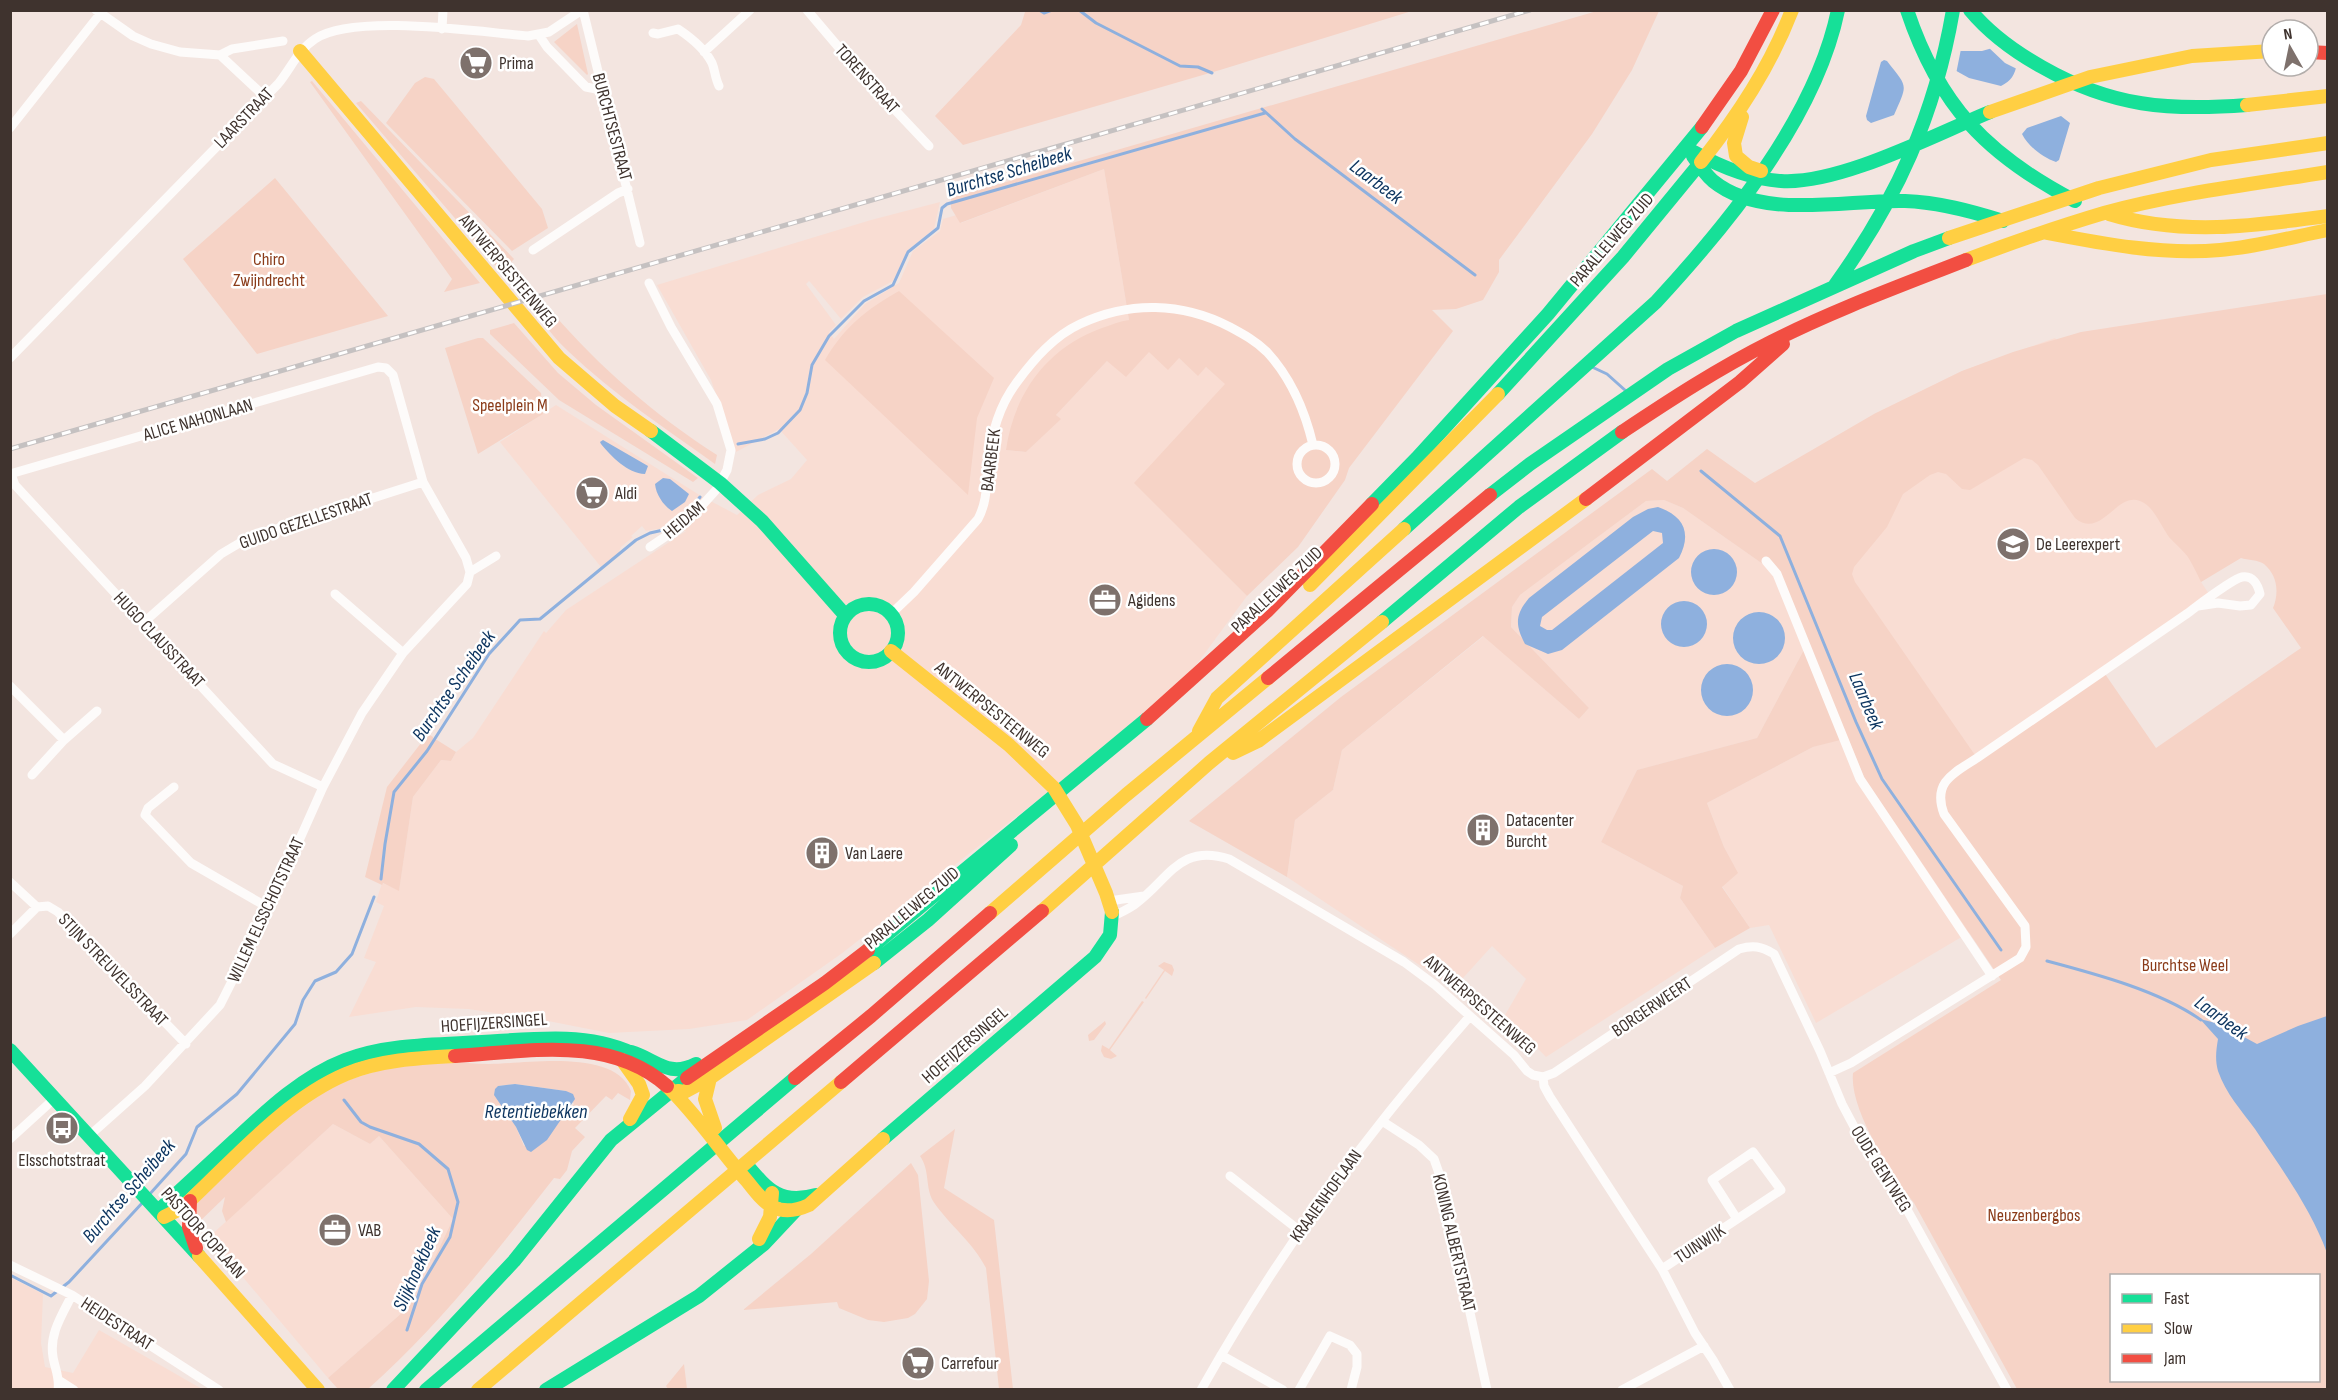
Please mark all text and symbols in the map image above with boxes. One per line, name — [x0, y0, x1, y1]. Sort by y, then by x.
north arrow — [2260, 18, 2320, 78]
text: N — [2282, 25, 2294, 45]
street label: TORENSTRAAT — [830, 40, 904, 118]
supermarket icon: Prima — [458, 45, 494, 81]
place label: Prima — [499, 53, 534, 74]
street label: BURCHTSESTRAAT — [588, 71, 636, 183]
street label: LAARSTRAAT — [210, 83, 278, 153]
water label: Burchtse Scheibeek — [944, 141, 1075, 202]
water label: Laarbeek — [1345, 154, 1408, 210]
street label: PARALLELWEG ZUID — [1566, 189, 1658, 291]
street label: ANTWERPSESTEENWEG — [454, 209, 561, 332]
park label: Chiro Zwijndrecht — [233, 249, 305, 291]
street label: ALICE NAHONLAAN — [140, 394, 255, 446]
park label: Speelplein M — [472, 395, 548, 416]
street label: BAARBEEK — [977, 427, 1005, 493]
supermarket icon: Aldi — [574, 475, 610, 511]
place label: Aldi — [614, 483, 637, 504]
street label: GUIDO GEZELLESTRAAT — [237, 488, 375, 554]
street label: HEIDAM — [659, 497, 709, 543]
school or university icon: De Leerexpert — [1995, 526, 2031, 562]
place label: De Leerexpert — [2036, 534, 2121, 555]
street label: PARALLELWEG ZUID — [1227, 542, 1327, 638]
office icon: Agidens — [1087, 582, 1123, 618]
street label: HUGO CLAUSSTRAAT — [109, 588, 209, 692]
place label: Agidens — [1127, 590, 1175, 611]
water label: Burchtse Scheibeek — [407, 626, 501, 746]
street label: ANTWERPSESTEENWEG — [930, 657, 1054, 763]
water label: Laarbeek — [1843, 669, 1889, 734]
place label: Datacenter Burcht — [1506, 810, 1574, 852]
building icon: Datacenter Burcht — [1465, 812, 1501, 848]
street label: WILLEM ELSSCHOTSTRAAT — [223, 834, 309, 986]
building icon: Van Laere — [804, 835, 840, 871]
place label: Van Laere — [845, 843, 903, 864]
street label: PARALLELWEG ZUID — [860, 862, 964, 954]
street label: STIJN STREUVELSSTRAAT — [54, 909, 172, 1031]
street label: ANTWERPSESTEENWEG — [1419, 950, 1540, 1059]
park label: Burchtse Weel — [2142, 955, 2228, 976]
street label: BORGERWEERT — [1608, 973, 1696, 1041]
water label: Laarbeek — [2190, 991, 2253, 1046]
street label: HOEFIJZERSINGEL — [918, 1002, 1012, 1088]
street label: HOEFIJZERSINGEL — [440, 1009, 548, 1037]
water label: Retentiebekken — [485, 1100, 587, 1124]
bus stop icon: Elsschotstraat — [44, 1110, 80, 1146]
street label: OUDE GENTWEG — [1846, 1122, 1916, 1216]
water label: Burchtse Scheibeek — [77, 1134, 181, 1248]
street label: KRAAIENHOFLAAN — [1285, 1146, 1367, 1246]
place label: Elsschotstraat — [18, 1150, 106, 1171]
street label: KONING ALBERTSTRAAT — [1428, 1172, 1480, 1314]
street label: PASTOOR COPLAAN — [157, 1183, 249, 1283]
park label: Neuzenbergbos — [1987, 1205, 2081, 1226]
office icon: VAB — [317, 1212, 353, 1248]
street label: TUINWIJK — [1671, 1219, 1730, 1268]
place label: VAB — [358, 1220, 381, 1241]
water label: Slijkhoekbeek — [388, 1223, 446, 1315]
legend — [2110, 1274, 2320, 1382]
text: Fast — [2164, 1288, 2190, 1309]
street label: HEIDESTRAAT — [77, 1293, 157, 1355]
text: Slow — [2164, 1318, 2193, 1339]
supermarket icon: Carrefour — [900, 1345, 936, 1381]
text: Jam — [2163, 1348, 2186, 1369]
place label: Carrefour — [941, 1353, 999, 1374]

